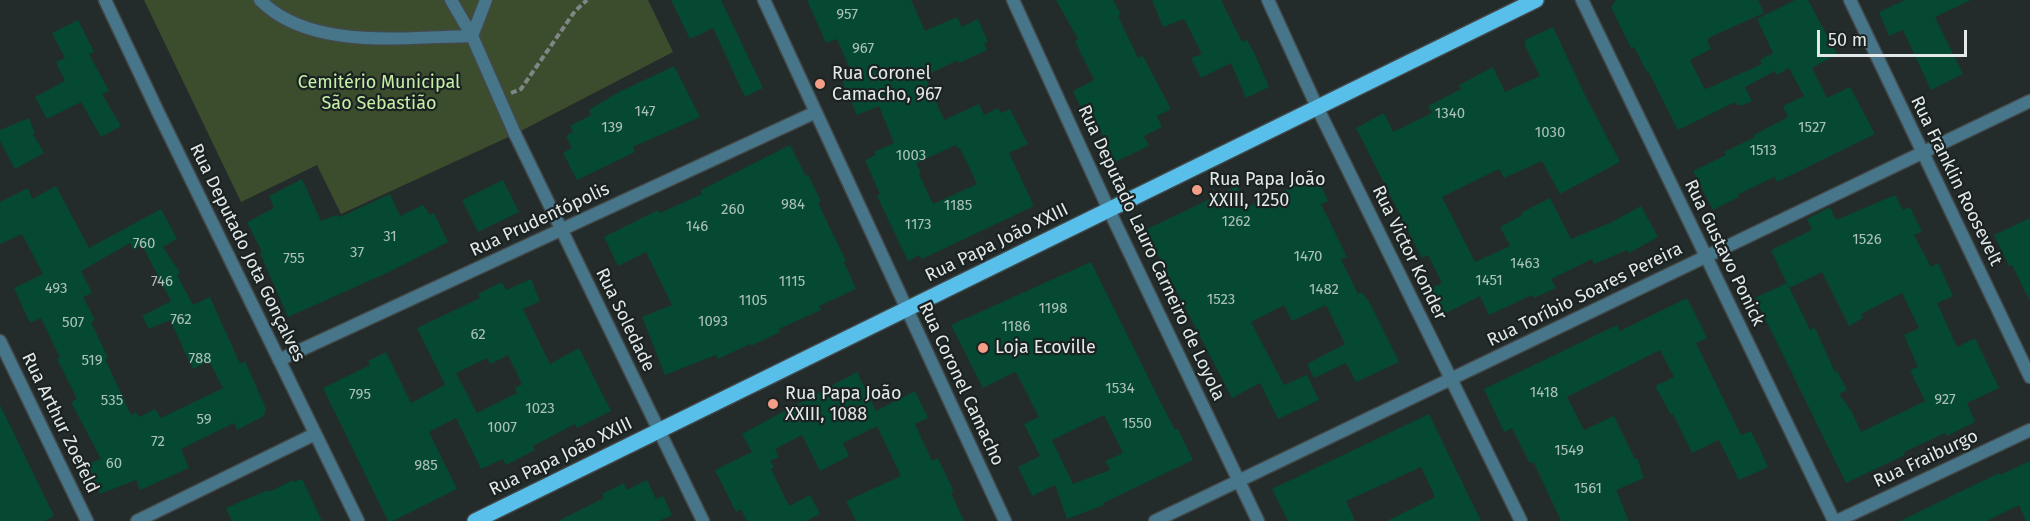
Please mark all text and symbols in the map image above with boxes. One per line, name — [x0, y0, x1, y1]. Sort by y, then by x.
house number: 957 — [836, 6, 858, 24]
scale bar — [1820, 18, 1970, 56]
text: 50 m — [1828, 29, 1867, 51]
house number: 967 — [852, 40, 874, 58]
place label: Rua Coronel Camacho, 967 — [832, 63, 942, 106]
park label: Cemitério Municipal São Sebastião — [298, 72, 460, 115]
marker: Rua Coronel Camacho, 967 — [813, 77, 827, 91]
street label: Rua Franklin Roosevelt — [1906, 93, 2006, 269]
street label: Rua Deputado Lauro Carneiro de Loyola — [1073, 102, 1229, 404]
house number: 147 — [635, 103, 655, 121]
house number: 1340 — [1435, 105, 1465, 123]
house number: 139 — [601, 119, 623, 137]
house number: 1527 — [1798, 119, 1826, 137]
house number: 1030 — [1535, 124, 1565, 142]
street label: Rua Deputado Jota Gonçalves — [185, 140, 309, 366]
house number: 1513 — [1749, 142, 1777, 160]
house number: 1003 — [896, 147, 926, 165]
place label: Rua Papa João XXIII, 1250 — [1209, 169, 1325, 212]
street label: Rua Gustavo Ponick — [1679, 176, 1769, 330]
street label: Rua Prudentópolis — [467, 178, 613, 262]
street label: Rua Victor Konder — [1367, 182, 1451, 324]
marker: Rua Papa João XXIII, 1250 — [1190, 183, 1204, 197]
house number: 984 — [781, 196, 805, 214]
house number: 1185 — [944, 197, 972, 215]
street label: Rua Papa João XXIII — [922, 199, 1072, 287]
house number: 260 — [721, 201, 745, 219]
house number: 1262 — [1221, 213, 1251, 231]
house number: 1173 — [905, 216, 931, 234]
house number: 146 — [686, 218, 708, 236]
house number: 31 — [383, 228, 397, 246]
house number: 1526 — [1852, 231, 1882, 249]
house number: 760 — [133, 235, 155, 253]
street label: Rua Toríbio Soares Pereira — [1484, 238, 1686, 352]
house number: 37 — [350, 244, 364, 262]
house number: 1470 — [1294, 248, 1322, 266]
house number: 755 — [283, 250, 305, 268]
house number: 1463 — [1510, 255, 1540, 273]
street label: Rua Soledade — [591, 265, 659, 375]
house number: 1451 — [1475, 272, 1503, 290]
house number: 746 — [151, 273, 173, 291]
house number: 1115 — [779, 273, 805, 291]
house number: 493 — [45, 280, 67, 298]
house number: 1482 — [1309, 281, 1339, 299]
house number: 1523 — [1207, 291, 1235, 309]
house number: 1105 — [739, 292, 767, 310]
street label: Rua Coronel Camacho — [914, 299, 1008, 469]
house number: 1198 — [1039, 300, 1067, 318]
house number: 762 — [170, 311, 192, 329]
house number: 1093 — [698, 313, 728, 331]
house number: 507 — [62, 314, 84, 332]
house number: 1186 — [1001, 318, 1031, 336]
house number: 62 — [470, 326, 486, 344]
place label: Loja Ecoville — [995, 337, 1096, 359]
marker: Loja Ecoville — [976, 341, 990, 355]
street label: Rua Arthur Zoefeld — [17, 349, 103, 497]
house number: 788 — [189, 350, 211, 368]
house number: 519 — [81, 352, 103, 370]
house number: 1534 — [1105, 380, 1135, 398]
place label: Rua Papa João XXIII, 1088 — [785, 383, 901, 426]
house number: 1418 — [1530, 384, 1558, 402]
house number: 795 — [349, 386, 371, 404]
house number: 927 — [1934, 391, 1956, 409]
house number: 535 — [101, 392, 123, 410]
marker: Rua Papa João XXIII, 1088 — [766, 397, 780, 411]
house number: 1023 — [525, 400, 555, 418]
house number: 59 — [196, 411, 212, 429]
street label: Rua Papa João XXIII — [486, 413, 636, 501]
house number: 1550 — [1122, 415, 1152, 433]
house number: 1007 — [487, 419, 517, 437]
street label: Rua Fraiburgo — [1870, 425, 1982, 493]
house number: 72 — [151, 433, 165, 451]
house number: 1549 — [1554, 442, 1584, 460]
house number: 60 — [106, 455, 122, 473]
house number: 985 — [414, 457, 438, 475]
house number: 1561 — [1574, 480, 1602, 498]

